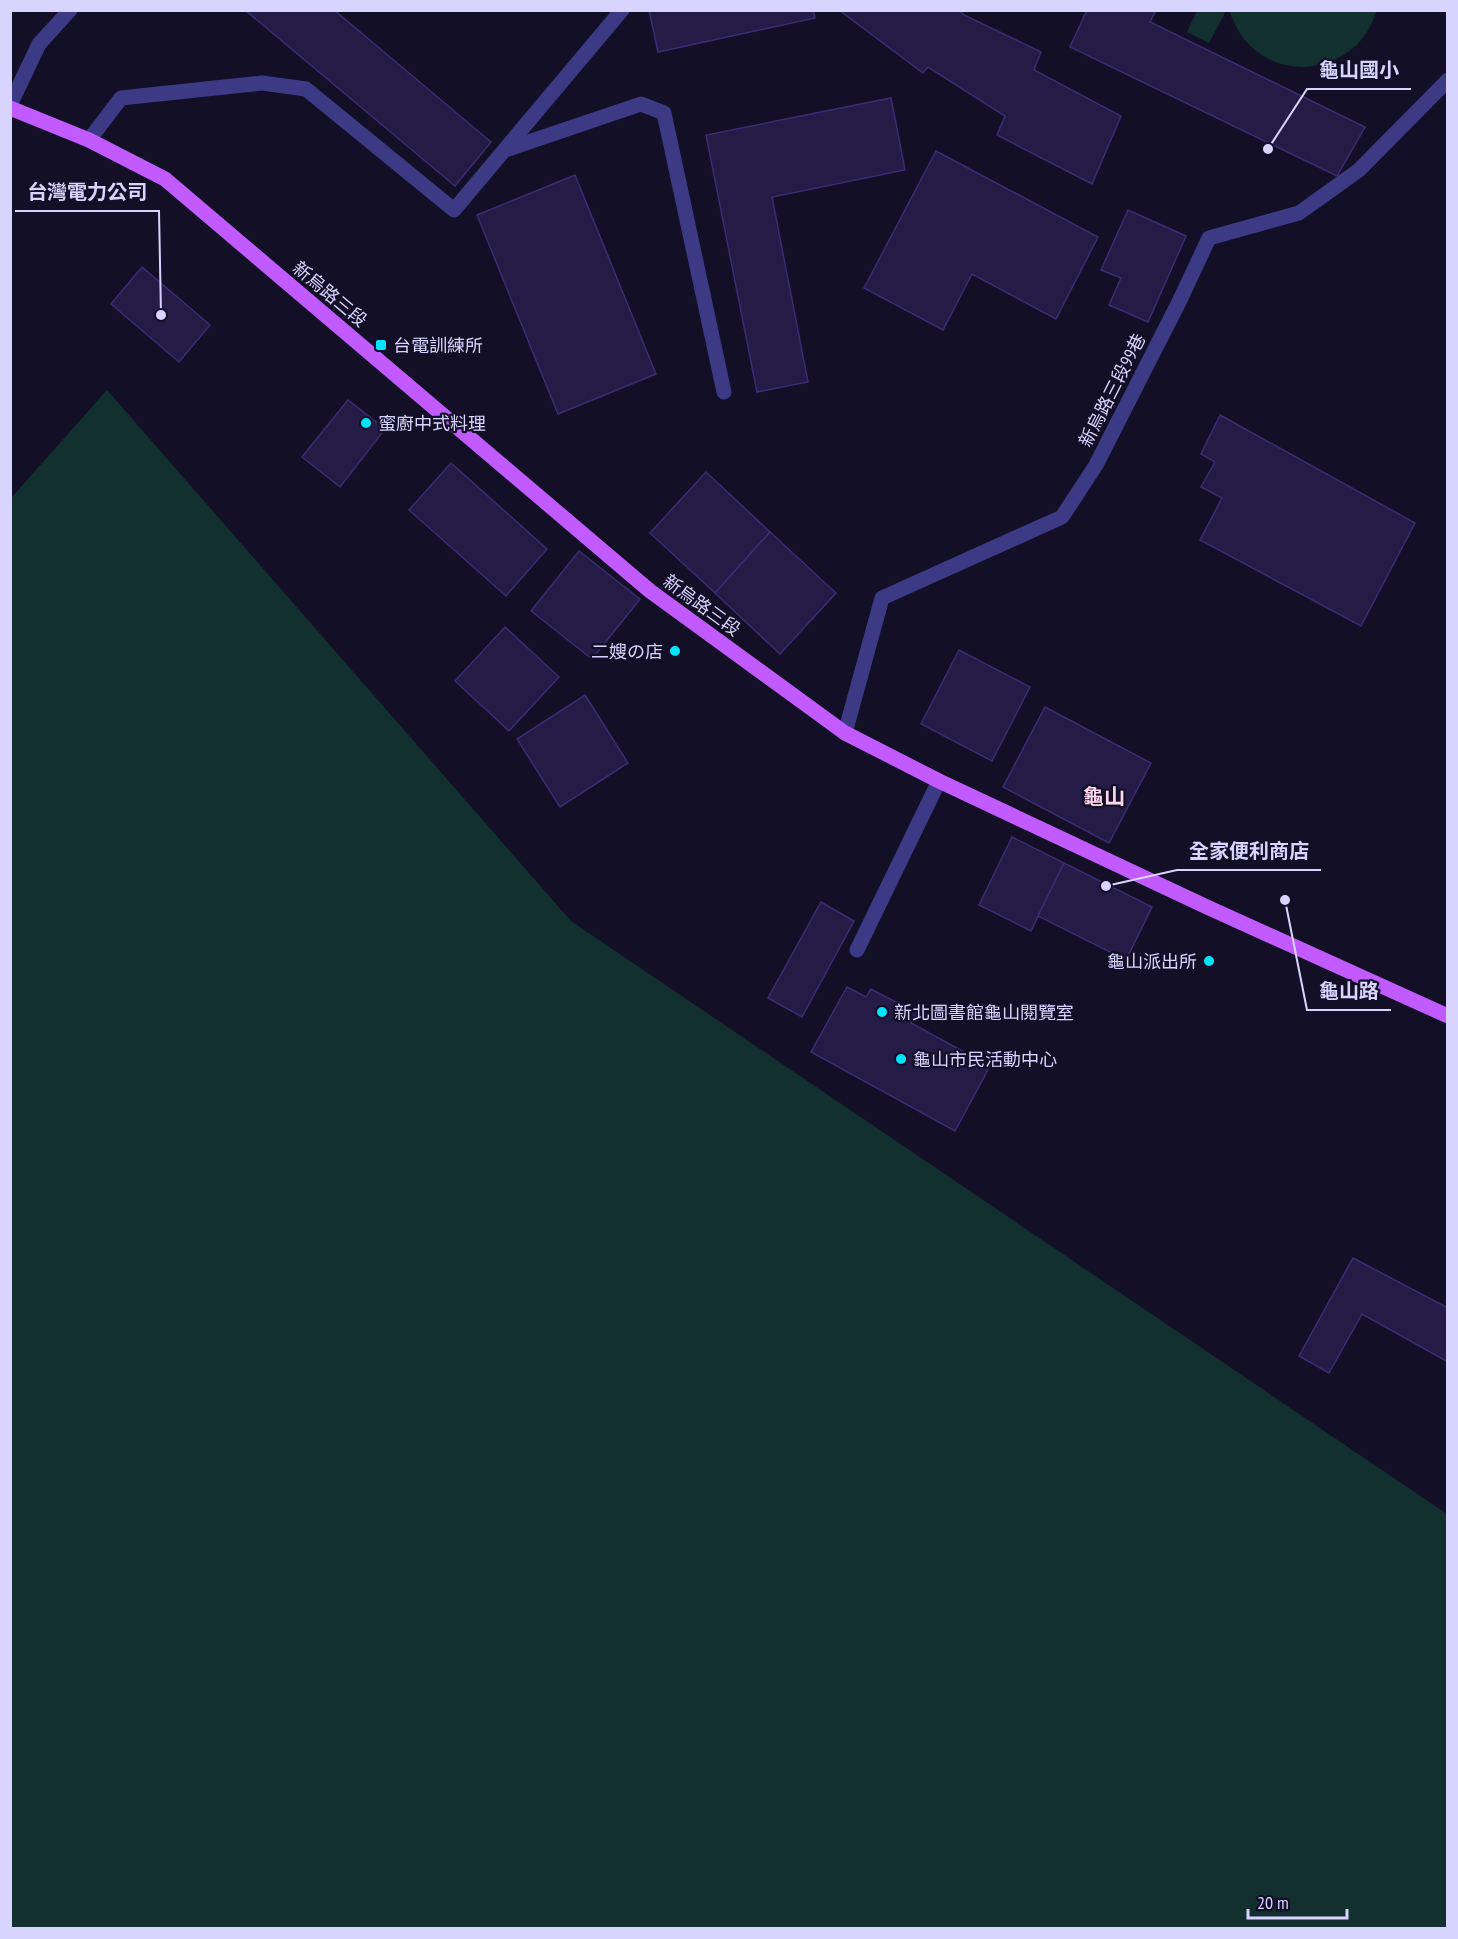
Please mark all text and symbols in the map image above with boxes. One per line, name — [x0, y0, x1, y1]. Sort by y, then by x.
callout: 龜山國小 — [1307, 51, 1411, 89]
text: 龜山國小 — [1319, 57, 1399, 83]
callout: 台灣電力公司 — [15, 173, 159, 211]
text: 台灣電力公司 — [27, 179, 147, 205]
street label: 新烏路三段 — [288, 256, 372, 332]
street label: 新烏路三段99巷 — [1074, 329, 1150, 451]
place label: 台電訓練所 — [393, 334, 483, 357]
marker: 台電訓練所 — [374, 338, 388, 352]
place label: 蜜廚中式料理 — [378, 412, 486, 435]
marker: 蜜廚中式料理 — [359, 416, 373, 430]
street label: 新烏路三段 — [659, 569, 745, 641]
place label: 二嫂の店 — [591, 640, 663, 663]
marker: 二嫂の店 — [668, 644, 682, 658]
district label: 龜山 — [1083, 783, 1125, 810]
callout: 全家便利商店 — [1177, 832, 1321, 870]
text: 全家便利商店 — [1189, 838, 1309, 864]
place label: 龜山派出所 — [1107, 950, 1197, 973]
marker: 龜山派出所 — [1202, 954, 1216, 968]
callout: 龜山路 — [1307, 972, 1391, 1010]
text: 龜山路 — [1319, 978, 1379, 1004]
place label: 新北圖書館龜山閱覽室 — [894, 1001, 1074, 1024]
marker: 新北圖書館龜山閱覽室 — [875, 1005, 889, 1019]
place label: 龜山市民活動中心 — [913, 1048, 1057, 1071]
marker: 龜山市民活動中心 — [894, 1052, 908, 1066]
scale bar — [1248, 1882, 1347, 1920]
text: 20 m — [1257, 1891, 1289, 1914]

